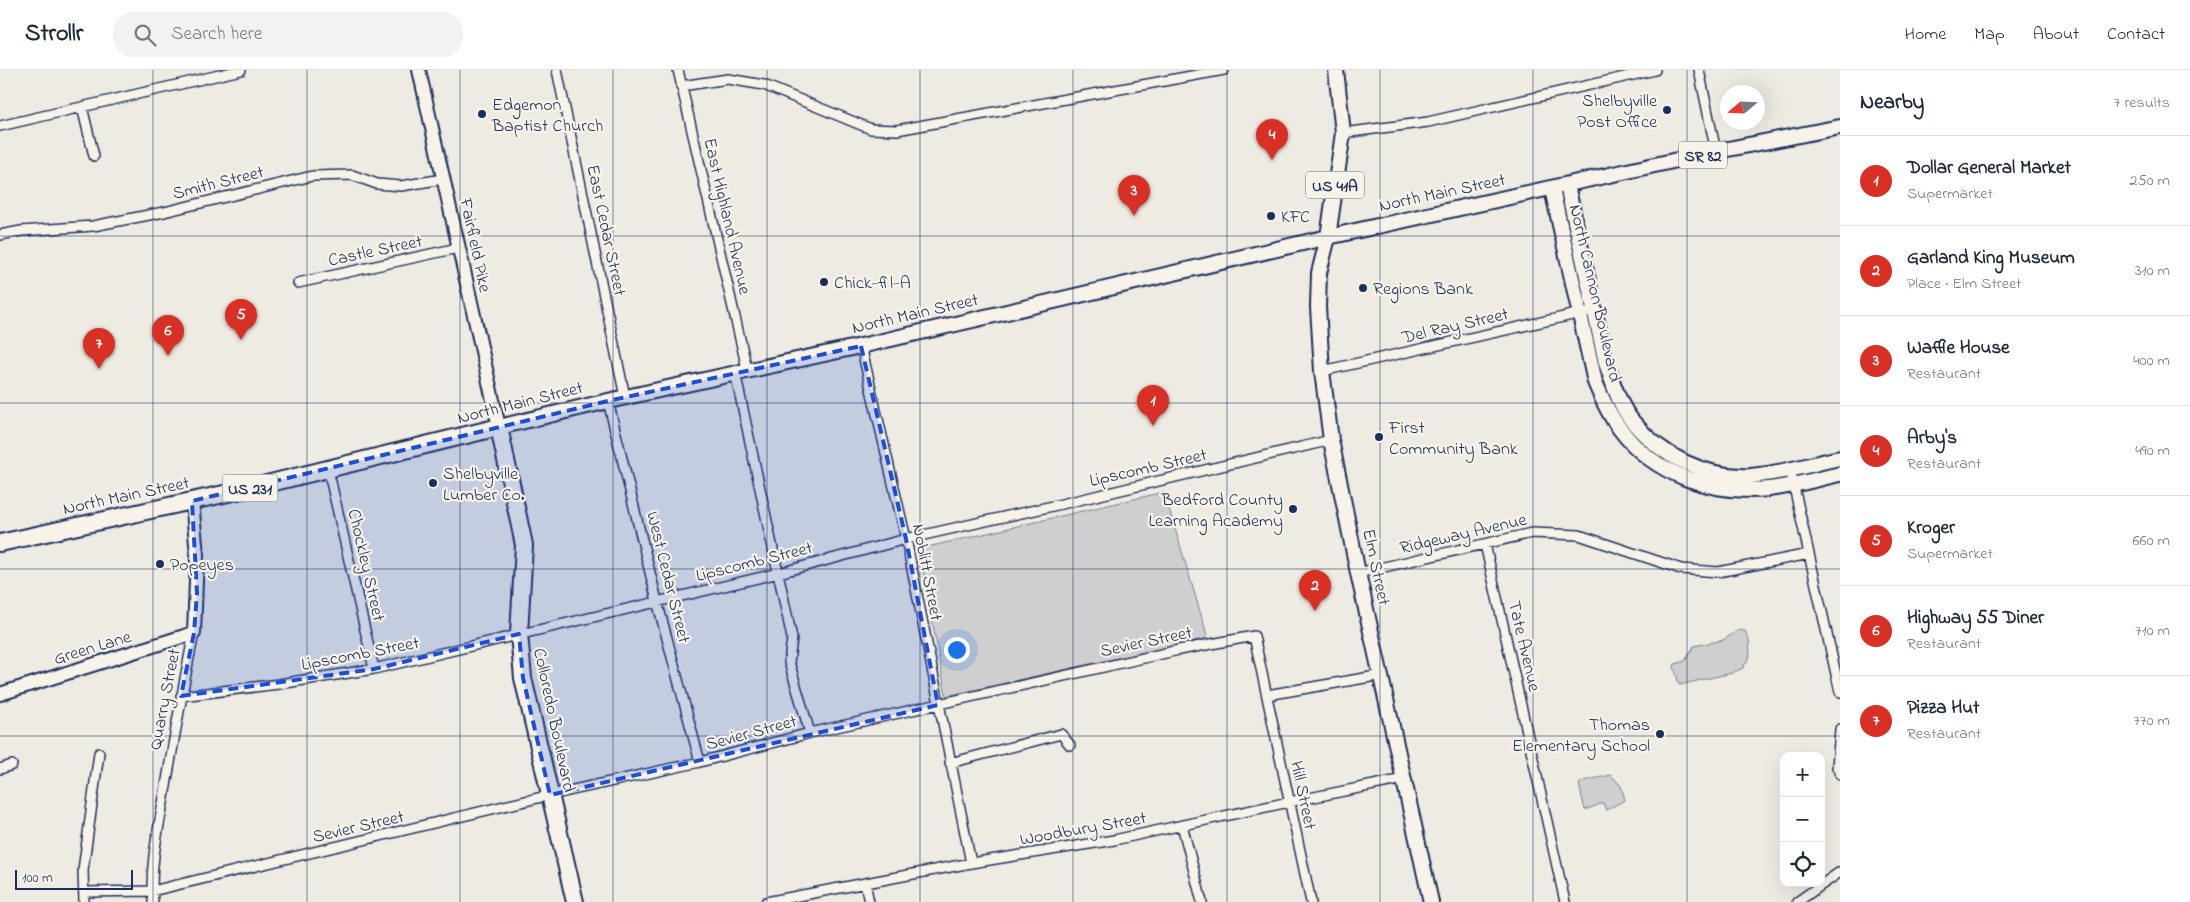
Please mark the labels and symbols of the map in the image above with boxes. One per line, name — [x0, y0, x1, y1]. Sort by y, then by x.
north arrow — [1720, 85, 1765, 130]
place label: Shelbyville Post Office — [1577, 89, 1658, 136]
place label: Edgemon Baptist Church — [491, 93, 603, 140]
marker: Shelbyville Post Office — [1661, 104, 1673, 116]
marker: Edgemon Baptist Church — [476, 108, 488, 120]
pin: 4 — [1256, 119, 1288, 160]
street label: East Highland Avenue — [694, 136, 757, 298]
road number: SR 82 — [1679, 142, 1727, 168]
street label: Smith Street — [170, 160, 267, 208]
street label: East Cedar Street — [578, 162, 632, 298]
street label: North Main Street — [1377, 168, 1508, 220]
road number: US 41A — [1306, 172, 1364, 198]
pin: 3 — [1118, 175, 1150, 216]
street label: Fairfield Pike — [451, 195, 497, 296]
street label: North Cannon Boulevard — [1561, 202, 1627, 385]
place label: KFC — [1281, 205, 1310, 231]
marker: KFC — [1265, 210, 1277, 222]
street label: Castle Street — [326, 229, 425, 275]
place label: Chick-fil-A — [834, 271, 911, 297]
marker: Chick-fil-A — [818, 276, 830, 288]
place label: Regions Bank — [1373, 277, 1473, 304]
marker: Regions Bank — [1357, 282, 1369, 294]
street label: North Main Street — [850, 288, 981, 342]
pin: 5 — [225, 299, 257, 340]
street label: Del Ray Street — [1399, 302, 1511, 352]
pin: 6 — [152, 315, 184, 356]
pin: 7 — [83, 328, 115, 369]
street label: North Main Street — [455, 376, 586, 432]
pin: 1 — [1137, 385, 1169, 426]
place label: First Community Bank — [1388, 416, 1518, 463]
marker: First Community Bank — [1373, 431, 1385, 443]
street label: Lipscomb Street — [1087, 443, 1210, 495]
place label: Shelbyville Lumber Co. — [443, 462, 525, 509]
street label: North Main Street — [61, 471, 192, 523]
road number: US 231 — [222, 474, 278, 502]
marker: Shelbyville Lumber Co. — [427, 477, 439, 489]
place label: Bedford County Learning Academy — [1148, 488, 1283, 536]
marker: Bedford County Learning Academy — [1287, 503, 1299, 515]
street label: Chockley Street — [339, 507, 391, 624]
street label: Ridgeway Avenue — [1398, 508, 1531, 563]
street label: West Cedar Street — [638, 509, 696, 646]
street label: Noblitt Street — [904, 522, 948, 623]
street label: Elm Street — [1354, 527, 1396, 608]
street label: Lipscomb Street — [693, 536, 816, 590]
place label: Popeyes — [170, 553, 234, 579]
marker: Popeyes — [154, 558, 166, 570]
pin: 2 — [1299, 570, 1331, 611]
street label: Tate Avenue — [1500, 598, 1546, 695]
street label: Sevier Street — [1098, 621, 1195, 665]
street label: Green Lane — [51, 625, 135, 673]
street label: Lipscomb Street — [299, 631, 422, 679]
your location — [944, 637, 970, 663]
street label: Colloredo Boulevard — [525, 646, 581, 795]
street label: Quarry Street — [143, 647, 189, 752]
street label: Sevier Street — [703, 709, 800, 759]
place label: Thomas Elementary School — [1512, 713, 1650, 760]
marker: Thomas Elementary School — [1654, 728, 1666, 740]
street label: Hill Street — [1282, 759, 1322, 832]
street label: Sevier Street — [310, 805, 407, 851]
street label: Woodbury Street — [1018, 806, 1149, 854]
scale bar — [15, 867, 132, 890]

